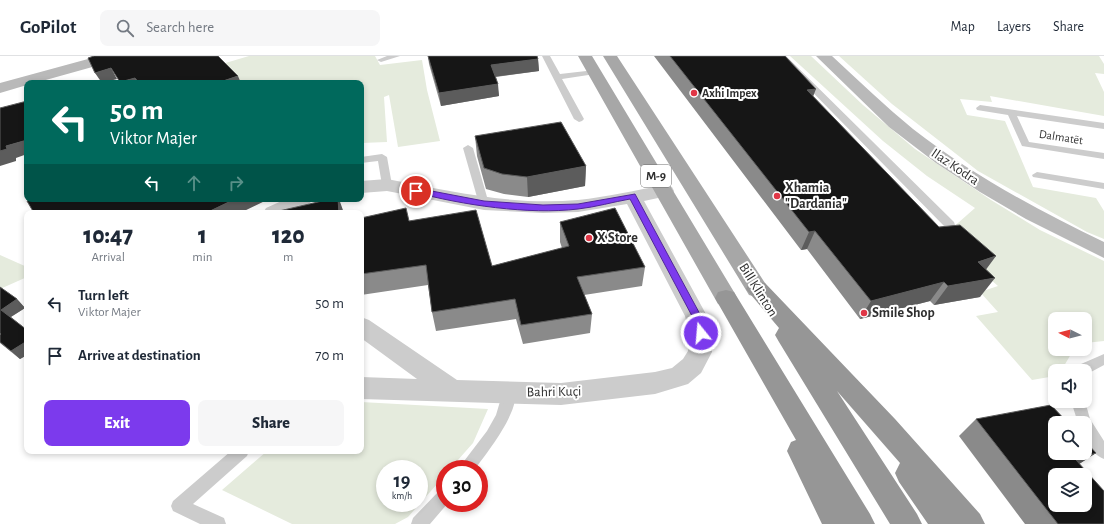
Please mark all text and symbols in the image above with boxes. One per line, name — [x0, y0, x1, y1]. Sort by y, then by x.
search box — [100, 10, 380, 46]
icon: search — [114, 17, 136, 39]
text: GoPilot — [20, 18, 76, 37]
text: Search here — [146, 20, 214, 35]
text: Map — [950, 20, 975, 34]
text: Layers — [997, 20, 1031, 34]
text: Share — [1053, 20, 1084, 34]
place label: Axhi Impex — [702, 87, 757, 99]
marker: Axhi Impex — [689, 88, 699, 98]
icon: left — [44, 96, 96, 148]
text: 50 m — [110, 97, 164, 125]
street label: Dalmatët — [1038, 128, 1084, 146]
text: Viktor Majer — [110, 130, 197, 148]
street label: Ilaz Kodra — [929, 146, 982, 188]
road number: M-9 — [641, 165, 671, 187]
icon: left — [141, 172, 163, 194]
icon: ahead — [183, 172, 205, 194]
icon: right — [225, 172, 247, 194]
pin — [399, 174, 433, 208]
icon: arrive — [405, 180, 427, 202]
place label: Xhamia "Dardania" — [785, 181, 847, 211]
marker: Xhamia "Dardania" — [772, 191, 782, 201]
text: 10:47 — [83, 224, 133, 248]
text: 1 — [198, 224, 207, 248]
text: 120 — [272, 224, 305, 248]
place label: X Store — [597, 231, 638, 245]
marker: X Store — [584, 233, 594, 243]
text: Arrival — [91, 251, 125, 264]
text: min — [192, 251, 213, 264]
text: m — [283, 251, 293, 264]
street label: Bill Klinton — [736, 261, 780, 319]
text: Turn left — [78, 288, 129, 303]
icon: left — [44, 293, 66, 315]
text: 50 m — [315, 296, 344, 311]
text: Viktor Majer — [78, 306, 141, 319]
place label: Smile Shop — [872, 306, 935, 320]
marker: Smile Shop — [859, 308, 869, 318]
position arrow — [680, 312, 722, 354]
north arrow — [1048, 312, 1092, 356]
map controls — [1048, 312, 1092, 512]
icon: arrive — [44, 345, 66, 367]
text: Arrive at destination — [78, 348, 201, 363]
text: 70 m — [315, 348, 344, 363]
button: sound — [1048, 364, 1092, 408]
street label: Bahri Kuçi — [527, 385, 581, 399]
button: Exit — [44, 400, 190, 446]
button: Share — [198, 400, 344, 446]
button: search — [1048, 416, 1092, 460]
speed limit sign: 30 — [436, 460, 488, 512]
button: layers — [1048, 468, 1092, 512]
text: 19 — [394, 471, 410, 491]
text: km/h — [392, 491, 412, 501]

